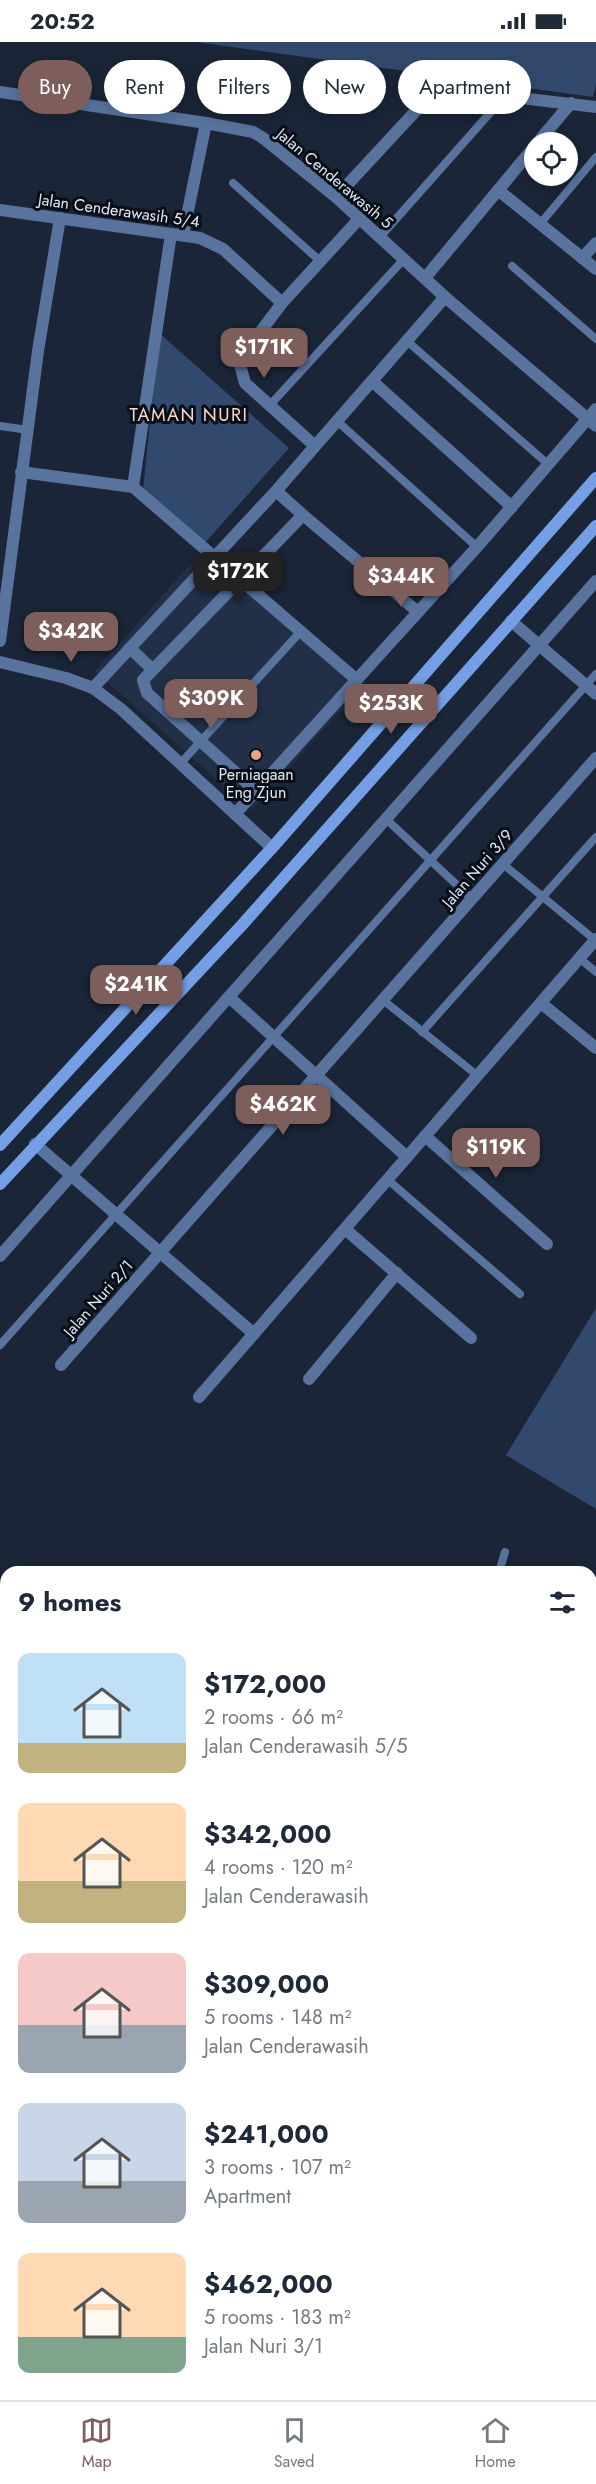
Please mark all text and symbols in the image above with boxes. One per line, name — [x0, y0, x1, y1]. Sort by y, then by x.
text: 20:52 — [30, 5, 95, 37]
chip: Buy — [18, 60, 92, 114]
chip: Rent — [104, 60, 185, 114]
chip: Filters — [197, 60, 291, 114]
chip: New — [303, 60, 386, 114]
chip: Apartment — [398, 60, 531, 114]
street label: Jalan Cenderawasih 5 — [270, 121, 398, 234]
map controls — [524, 132, 578, 186]
button: locate — [524, 132, 578, 186]
street label: Jalan Cenderawasih 5/4 — [35, 187, 201, 233]
pin: $171K — [222, 328, 306, 379]
text: $171K — [235, 333, 293, 362]
district label: TAMAN NURI — [130, 402, 248, 428]
pin: $172K — [196, 552, 280, 603]
text: $172K — [207, 557, 269, 586]
pin: $344K — [359, 557, 443, 608]
text: $344K — [368, 562, 434, 591]
pin: $342K — [29, 612, 113, 663]
text: $342K — [38, 617, 104, 646]
pin: $309K — [169, 679, 253, 730]
text: $309K — [178, 684, 244, 713]
pin: $253K — [349, 684, 433, 735]
text: $253K — [359, 689, 423, 718]
marker: Perniagaan Eng Zjun — [249, 748, 263, 762]
place label: Perniagaan Eng Zjun — [218, 763, 294, 804]
street label: Jalan Nuri 3/9 — [435, 824, 518, 914]
pin: $241K — [94, 965, 178, 1016]
text: $241K — [104, 970, 168, 999]
pin: $462K — [241, 1085, 325, 1136]
text: $462K — [250, 1090, 316, 1119]
pin: $119K — [454, 1128, 538, 1179]
text: $119K — [466, 1133, 526, 1162]
street label: Jalan Nuri 2/1 — [57, 1255, 139, 1344]
text: 9 homes — [18, 1583, 121, 1621]
icon: filters — [546, 1586, 579, 1619]
text: $172,000 — [204, 1665, 326, 1703]
icon: home — [66, 1677, 138, 1749]
text: 2 rooms · 66 m² — [204, 1703, 343, 1732]
text: Jalan Cenderawasih 5/5 — [204, 1732, 408, 1761]
text: $342,000 — [204, 1815, 332, 1853]
icon: home — [66, 1827, 138, 1899]
text: 4 rooms · 120 m² — [204, 1853, 353, 1882]
text: Jalan Cenderawasih — [204, 1882, 369, 1911]
text: $309,000 — [204, 1965, 329, 2003]
icon: home — [66, 1977, 138, 2049]
text: 5 rooms · 148 m² — [204, 2003, 351, 2032]
text: Jalan Cenderawasih — [204, 2032, 369, 2061]
text: $241,000 — [204, 2115, 329, 2153]
icon: home — [66, 2127, 138, 2199]
text: 3 rooms · 107 m² — [204, 2153, 351, 2182]
text: Apartment — [204, 2182, 291, 2211]
text: $462,000 — [204, 2265, 333, 2303]
icon: home — [66, 2277, 138, 2349]
text: 5 rooms · 183 m² — [204, 2303, 351, 2332]
text: Jalan Nuri 3/1 — [204, 2332, 323, 2361]
tab: Map — [80, 2414, 113, 2473]
tab: Saved — [274, 2414, 314, 2473]
tab: Home — [475, 2414, 516, 2473]

